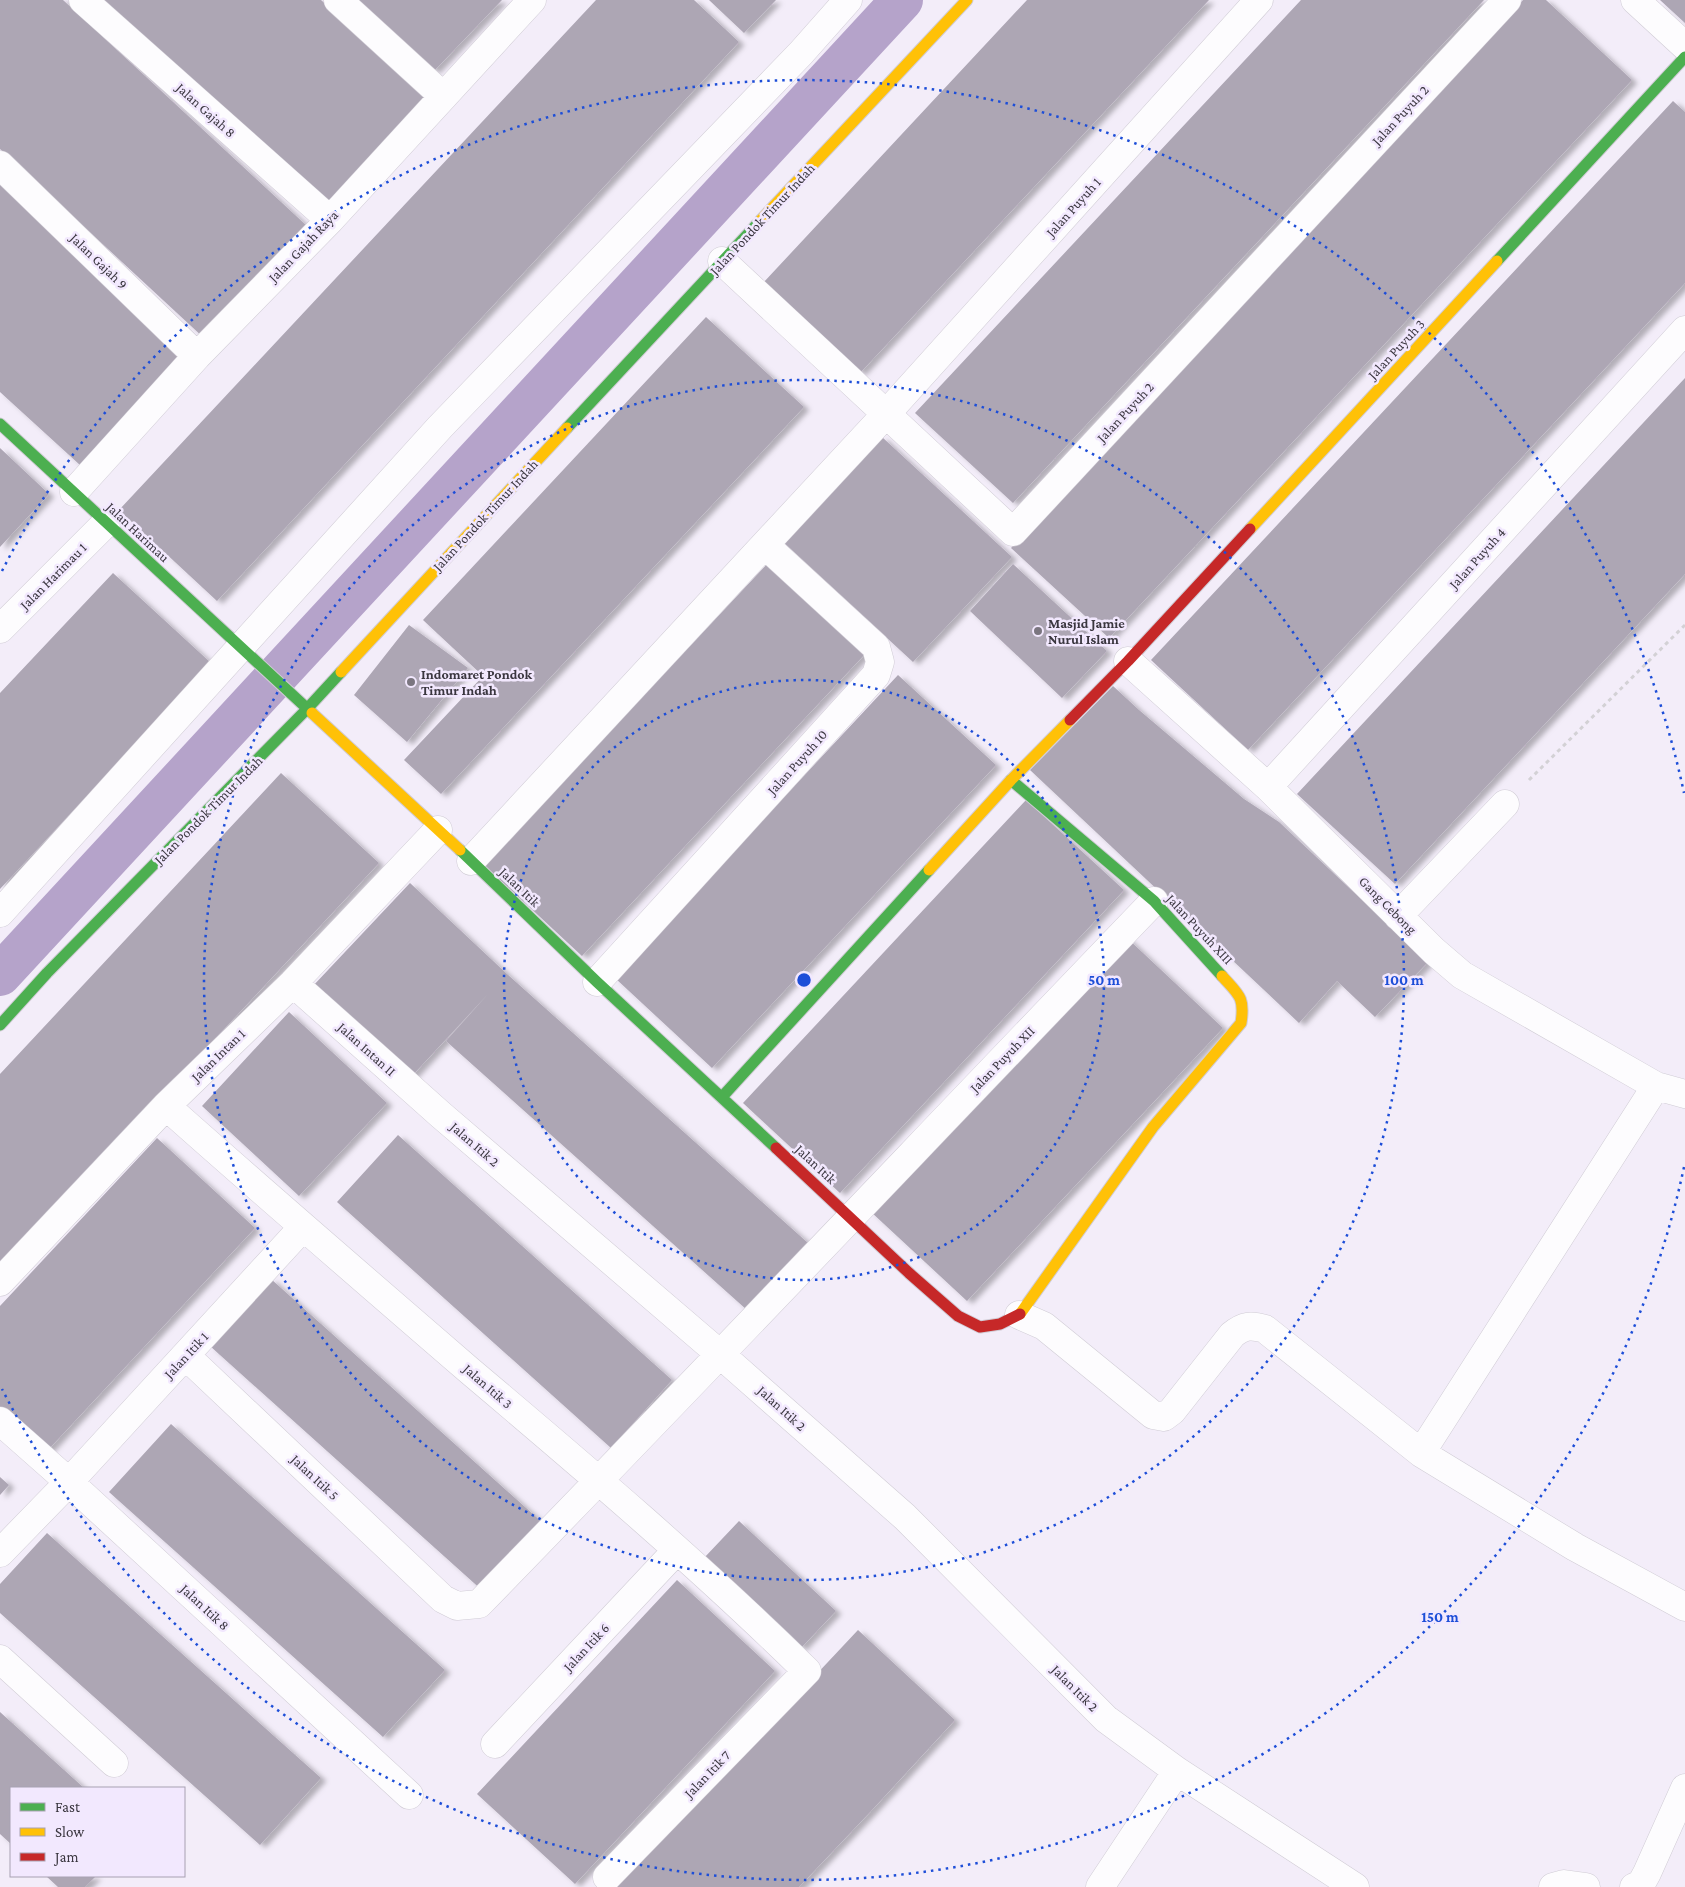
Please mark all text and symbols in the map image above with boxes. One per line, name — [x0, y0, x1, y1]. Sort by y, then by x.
street label: Jalan Gajah 8 — [171, 78, 239, 141]
street label: Jalan Puyuh 2 — [1367, 81, 1432, 150]
street label: Jalan Pondok Timur Indah — [705, 160, 818, 279]
street label: Jalan Puyuh 1 — [1041, 174, 1104, 241]
street label: Jalan Gajah Raya — [263, 207, 342, 287]
street label: Jalan Gajah 9 — [65, 228, 131, 293]
street label: Jalan Puyuh 3 — [1363, 316, 1428, 384]
street label: Jalan Puyuh 2 — [1092, 378, 1157, 447]
street label: Jalan Pondok Timur Indah — [428, 456, 541, 575]
street label: Jalan Harimau — [102, 497, 173, 566]
street label: Jalan Puyuh 4 — [1444, 524, 1509, 593]
street label: Jalan Harimau 1 — [15, 539, 90, 614]
place label: Masjid Jamie Nurul Islam — [1048, 615, 1125, 647]
marker: Masjid Jamie Nurul Islam — [1032, 625, 1044, 637]
place label: Indomaret Pondok Timur Indah — [421, 666, 533, 698]
marker: Indomaret Pondok Timur Indah — [405, 676, 417, 688]
street label: Jalan Puyuh 10 — [762, 726, 830, 799]
street label: Jalan Pondok Timur Indah — [149, 752, 266, 869]
street label: Jalan Itik — [495, 862, 544, 910]
street label: Gang Cebong — [1356, 873, 1420, 937]
street label: Jalan Puyuh XIII — [1162, 889, 1237, 967]
centre of rings — [795, 971, 813, 989]
text: 50 m — [1088, 972, 1120, 988]
text: 100 m — [1384, 972, 1424, 988]
street label: Jalan Intan II — [333, 1018, 399, 1079]
street label: Jalan Puyuh XII — [965, 1023, 1038, 1097]
street label: Jalan Intan 1 — [186, 1025, 248, 1086]
street label: Jalan Itik 2 — [446, 1117, 503, 1170]
street label: Jalan Itik — [791, 1140, 840, 1187]
street label: Jalan Itik 1 — [159, 1328, 212, 1383]
street label: Jalan Itik 3 — [459, 1359, 516, 1412]
street label: Jalan Itik 2 — [753, 1381, 810, 1434]
street label: Jalan Itik 5 — [286, 1450, 342, 1503]
street label: Jalan Itik 8 — [176, 1579, 233, 1633]
text: 150 m — [1421, 1609, 1459, 1625]
street label: Jalan Itik 6 — [558, 1620, 612, 1676]
street label: Jalan Itik 2 — [1047, 1660, 1102, 1715]
street label: Jalan Itik 7 — [679, 1747, 734, 1802]
legend — [10, 1787, 185, 1877]
text: Fast — [55, 1799, 81, 1815]
text: Slow — [55, 1824, 85, 1840]
text: Jam — [53, 1849, 78, 1866]

